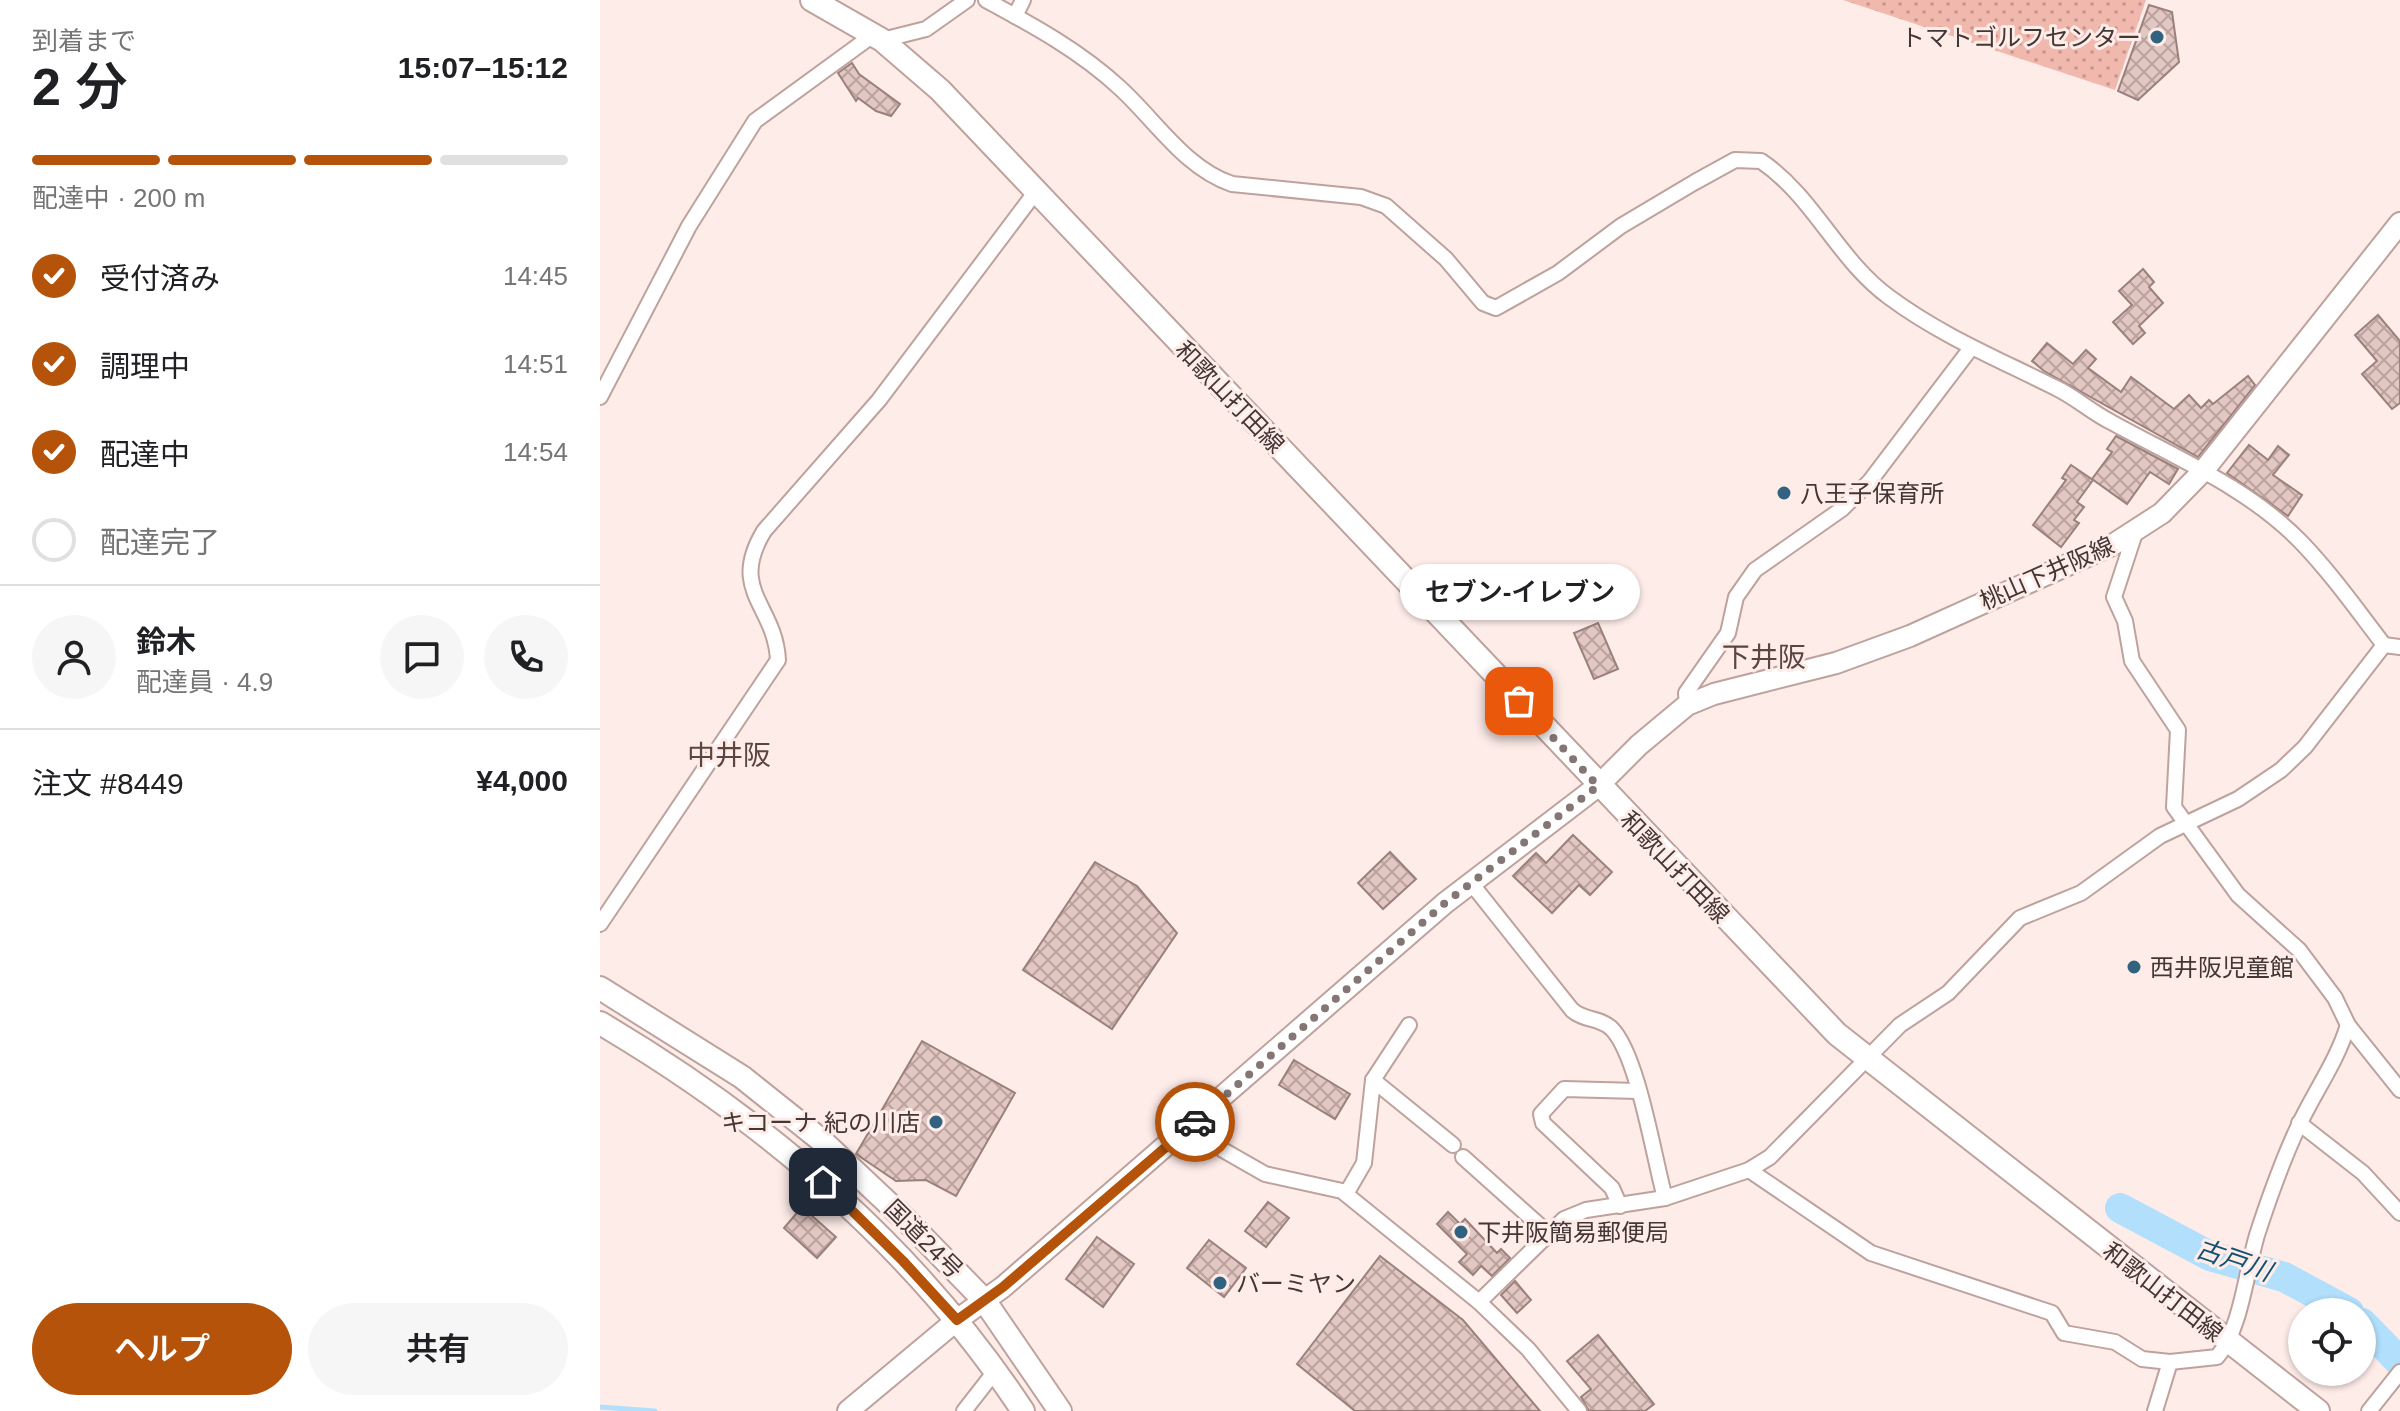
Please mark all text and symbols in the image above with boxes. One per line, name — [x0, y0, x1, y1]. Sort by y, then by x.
place label: トマトゴルフセンター — [1901, 24, 2141, 51]
text: 到着まで — [32, 26, 136, 56]
marker: トマトゴルフセンター — [2148, 28, 2166, 46]
text: 15:07–15:12 — [398, 51, 568, 84]
text: 2 分 — [32, 58, 127, 116]
text: 配達中 · 200 m — [32, 183, 205, 213]
icon: check — [32, 254, 76, 298]
text: 14:45 — [503, 261, 568, 291]
text: 受付済み — [100, 262, 220, 295]
street label: 和歌山打田線 — [1170, 336, 1290, 458]
icon: check — [32, 342, 76, 386]
text: 14:51 — [503, 349, 568, 379]
text: 調理中 — [100, 350, 190, 383]
icon: check — [32, 430, 76, 474]
text: 14:54 — [503, 437, 568, 467]
text: 配達中 — [100, 438, 190, 471]
place label: 八王子保育所 — [1800, 480, 1944, 507]
marker: 八王子保育所 — [1775, 484, 1793, 502]
text: 配達完了 — [100, 526, 220, 559]
street label: 桃山下井阪線 — [1976, 531, 2118, 615]
callout: セブン-イレブン — [1399, 565, 1639, 621]
text: セブン-イレブン — [1425, 577, 1615, 607]
button: person — [32, 615, 116, 699]
button: chat — [380, 615, 464, 699]
button: phone — [484, 615, 568, 699]
text: 鈴木 — [136, 625, 196, 658]
district label: 下井阪 — [1722, 642, 1806, 673]
text: 配達員 · 4.9 — [136, 667, 273, 697]
pin — [1485, 667, 1553, 735]
icon: bag — [1497, 679, 1541, 723]
district label: 中井阪 — [687, 740, 771, 771]
text: ¥4,000 — [476, 764, 568, 797]
text: 注文 #8449 — [32, 767, 184, 800]
street label: 和歌山打田線 — [1615, 806, 1735, 928]
place label: 西井阪児童館 — [2150, 954, 2294, 981]
marker: 西井阪児童館 — [2125, 958, 2143, 976]
courier — [1155, 1082, 1235, 1162]
icon: car — [1173, 1100, 1217, 1144]
place label: キコーナ 紀の川店 — [721, 1109, 920, 1136]
marker: キコーナ 紀の川店 — [927, 1113, 945, 1131]
pin — [789, 1148, 857, 1216]
icon: home — [801, 1160, 845, 1204]
street label: 国道24号 — [880, 1195, 968, 1283]
place label: 下井阪簡易郵便局 — [1477, 1219, 1669, 1246]
marker: 下井阪簡易郵便局 — [1452, 1223, 1470, 1241]
water label: 古戸川 — [2192, 1233, 2279, 1288]
street label: 和歌山打田線 — [2098, 1237, 2228, 1347]
place label: バーミヤン — [1236, 1270, 1356, 1297]
marker: バーミヤン — [1211, 1274, 1229, 1292]
map controls — [2288, 1298, 2376, 1386]
button: locate — [2288, 1298, 2376, 1386]
button: ヘルプ — [32, 1303, 292, 1395]
button: 共有 — [308, 1303, 568, 1395]

